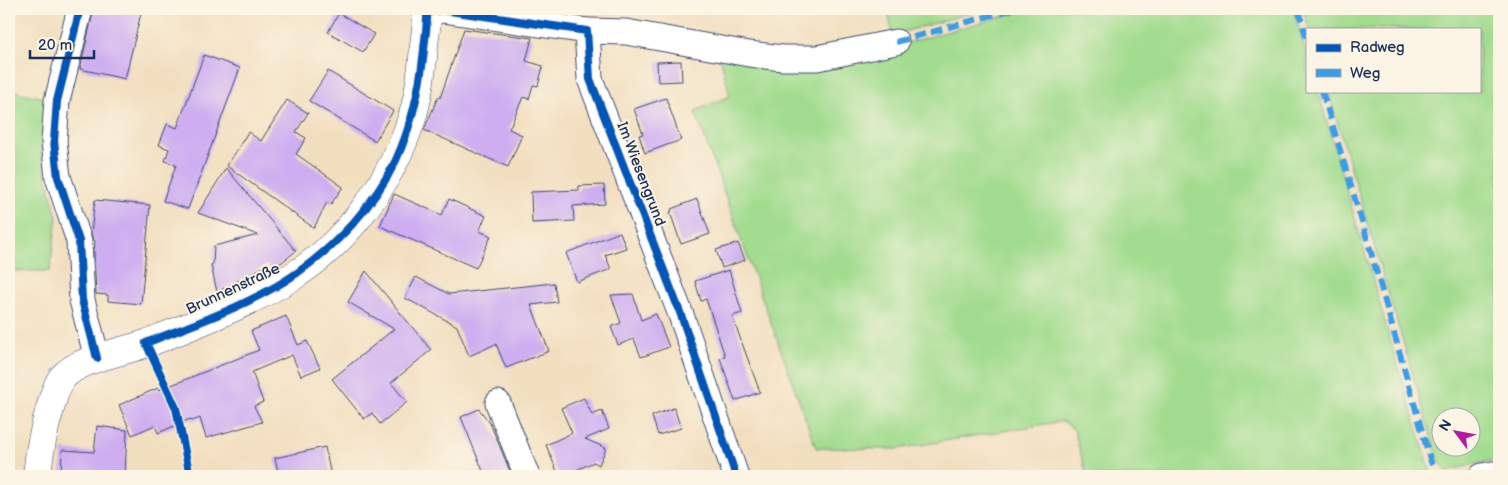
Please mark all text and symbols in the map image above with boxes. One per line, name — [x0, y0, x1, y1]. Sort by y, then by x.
scale bar — [30, 28, 94, 60]
legend — [1306, 28, 1480, 92]
text: 20 m — [38, 36, 72, 55]
text: Radweg — [1350, 38, 1405, 57]
text: Weg — [1350, 64, 1380, 83]
street label: Im Wiesengrund — [612, 119, 670, 229]
street label: Brunnenstraße — [183, 259, 283, 319]
north arrow — [1430, 408, 1480, 458]
text: N — [1435, 416, 1455, 434]

